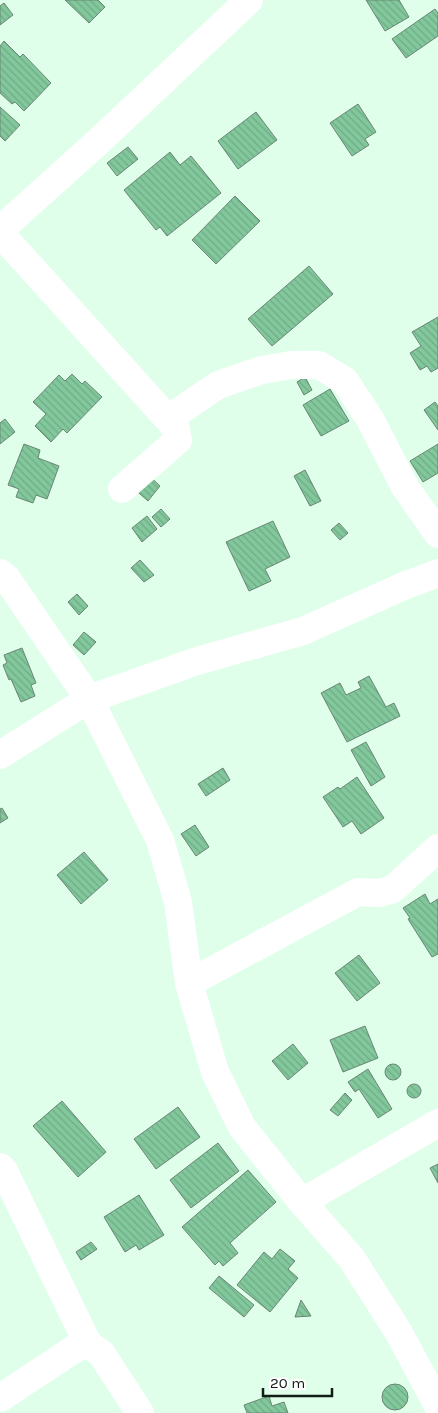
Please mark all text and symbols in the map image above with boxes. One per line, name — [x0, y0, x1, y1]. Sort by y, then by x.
scale bar — [263, 1366, 332, 1398]
text: 20 m — [270, 1374, 305, 1392]

